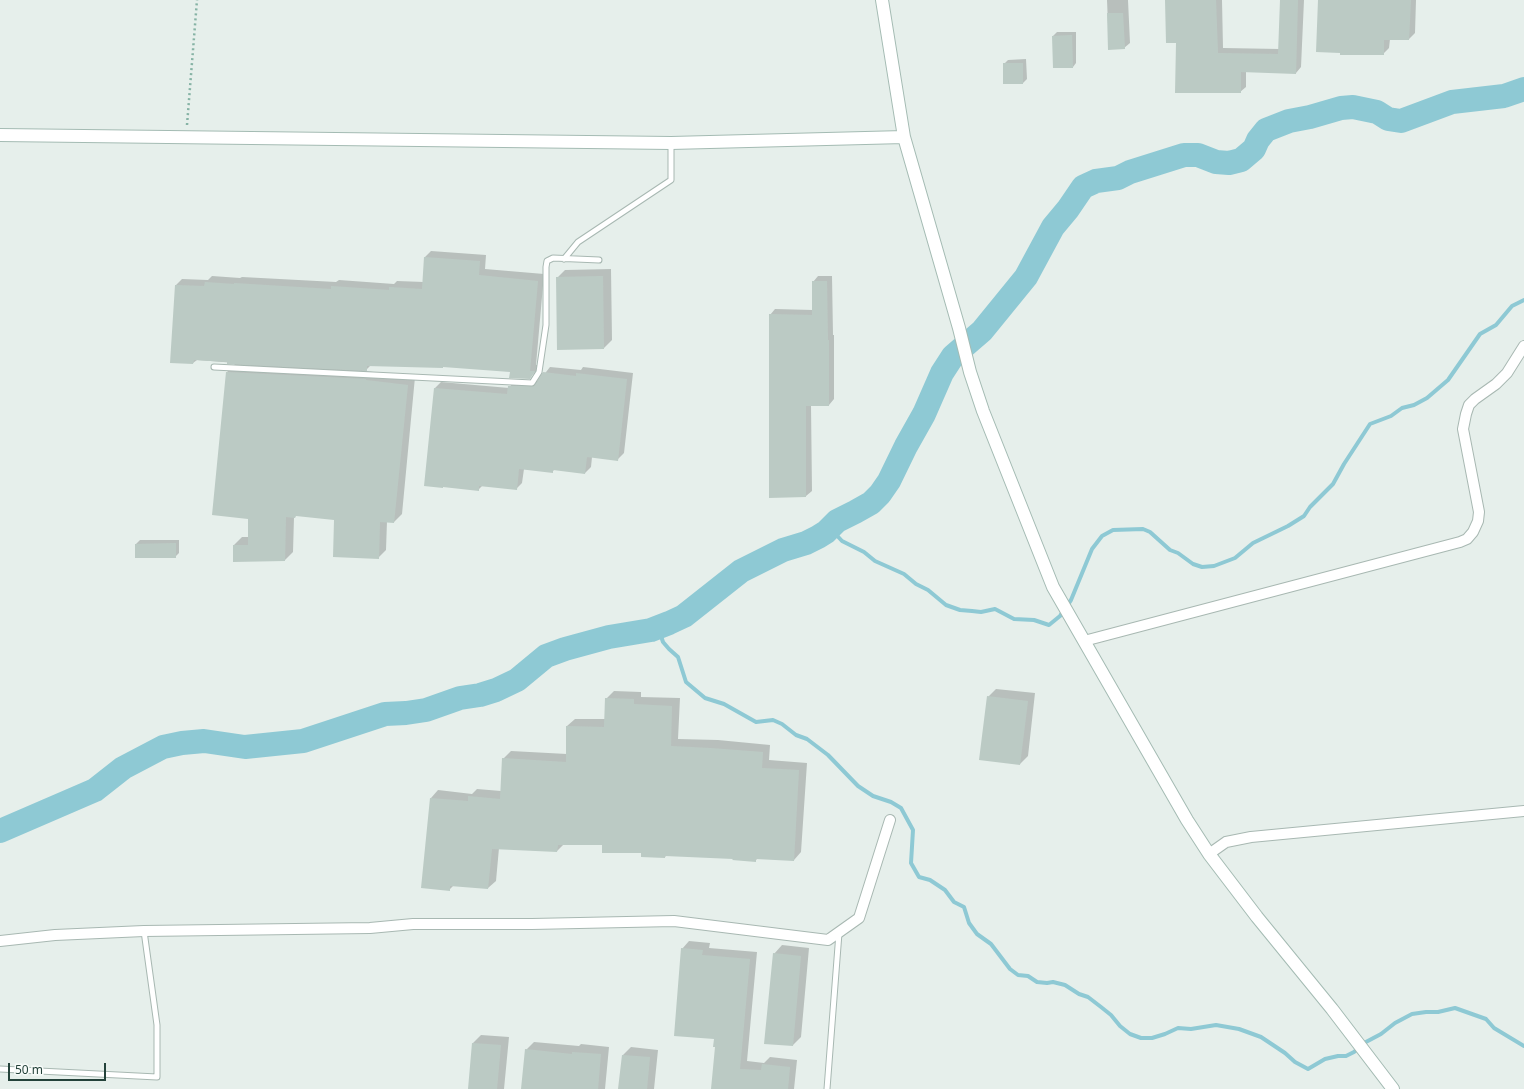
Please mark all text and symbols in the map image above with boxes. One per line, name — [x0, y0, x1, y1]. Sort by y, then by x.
scale bar — [10, 1055, 108, 1081]
text: 50 m — [15, 1061, 43, 1078]

